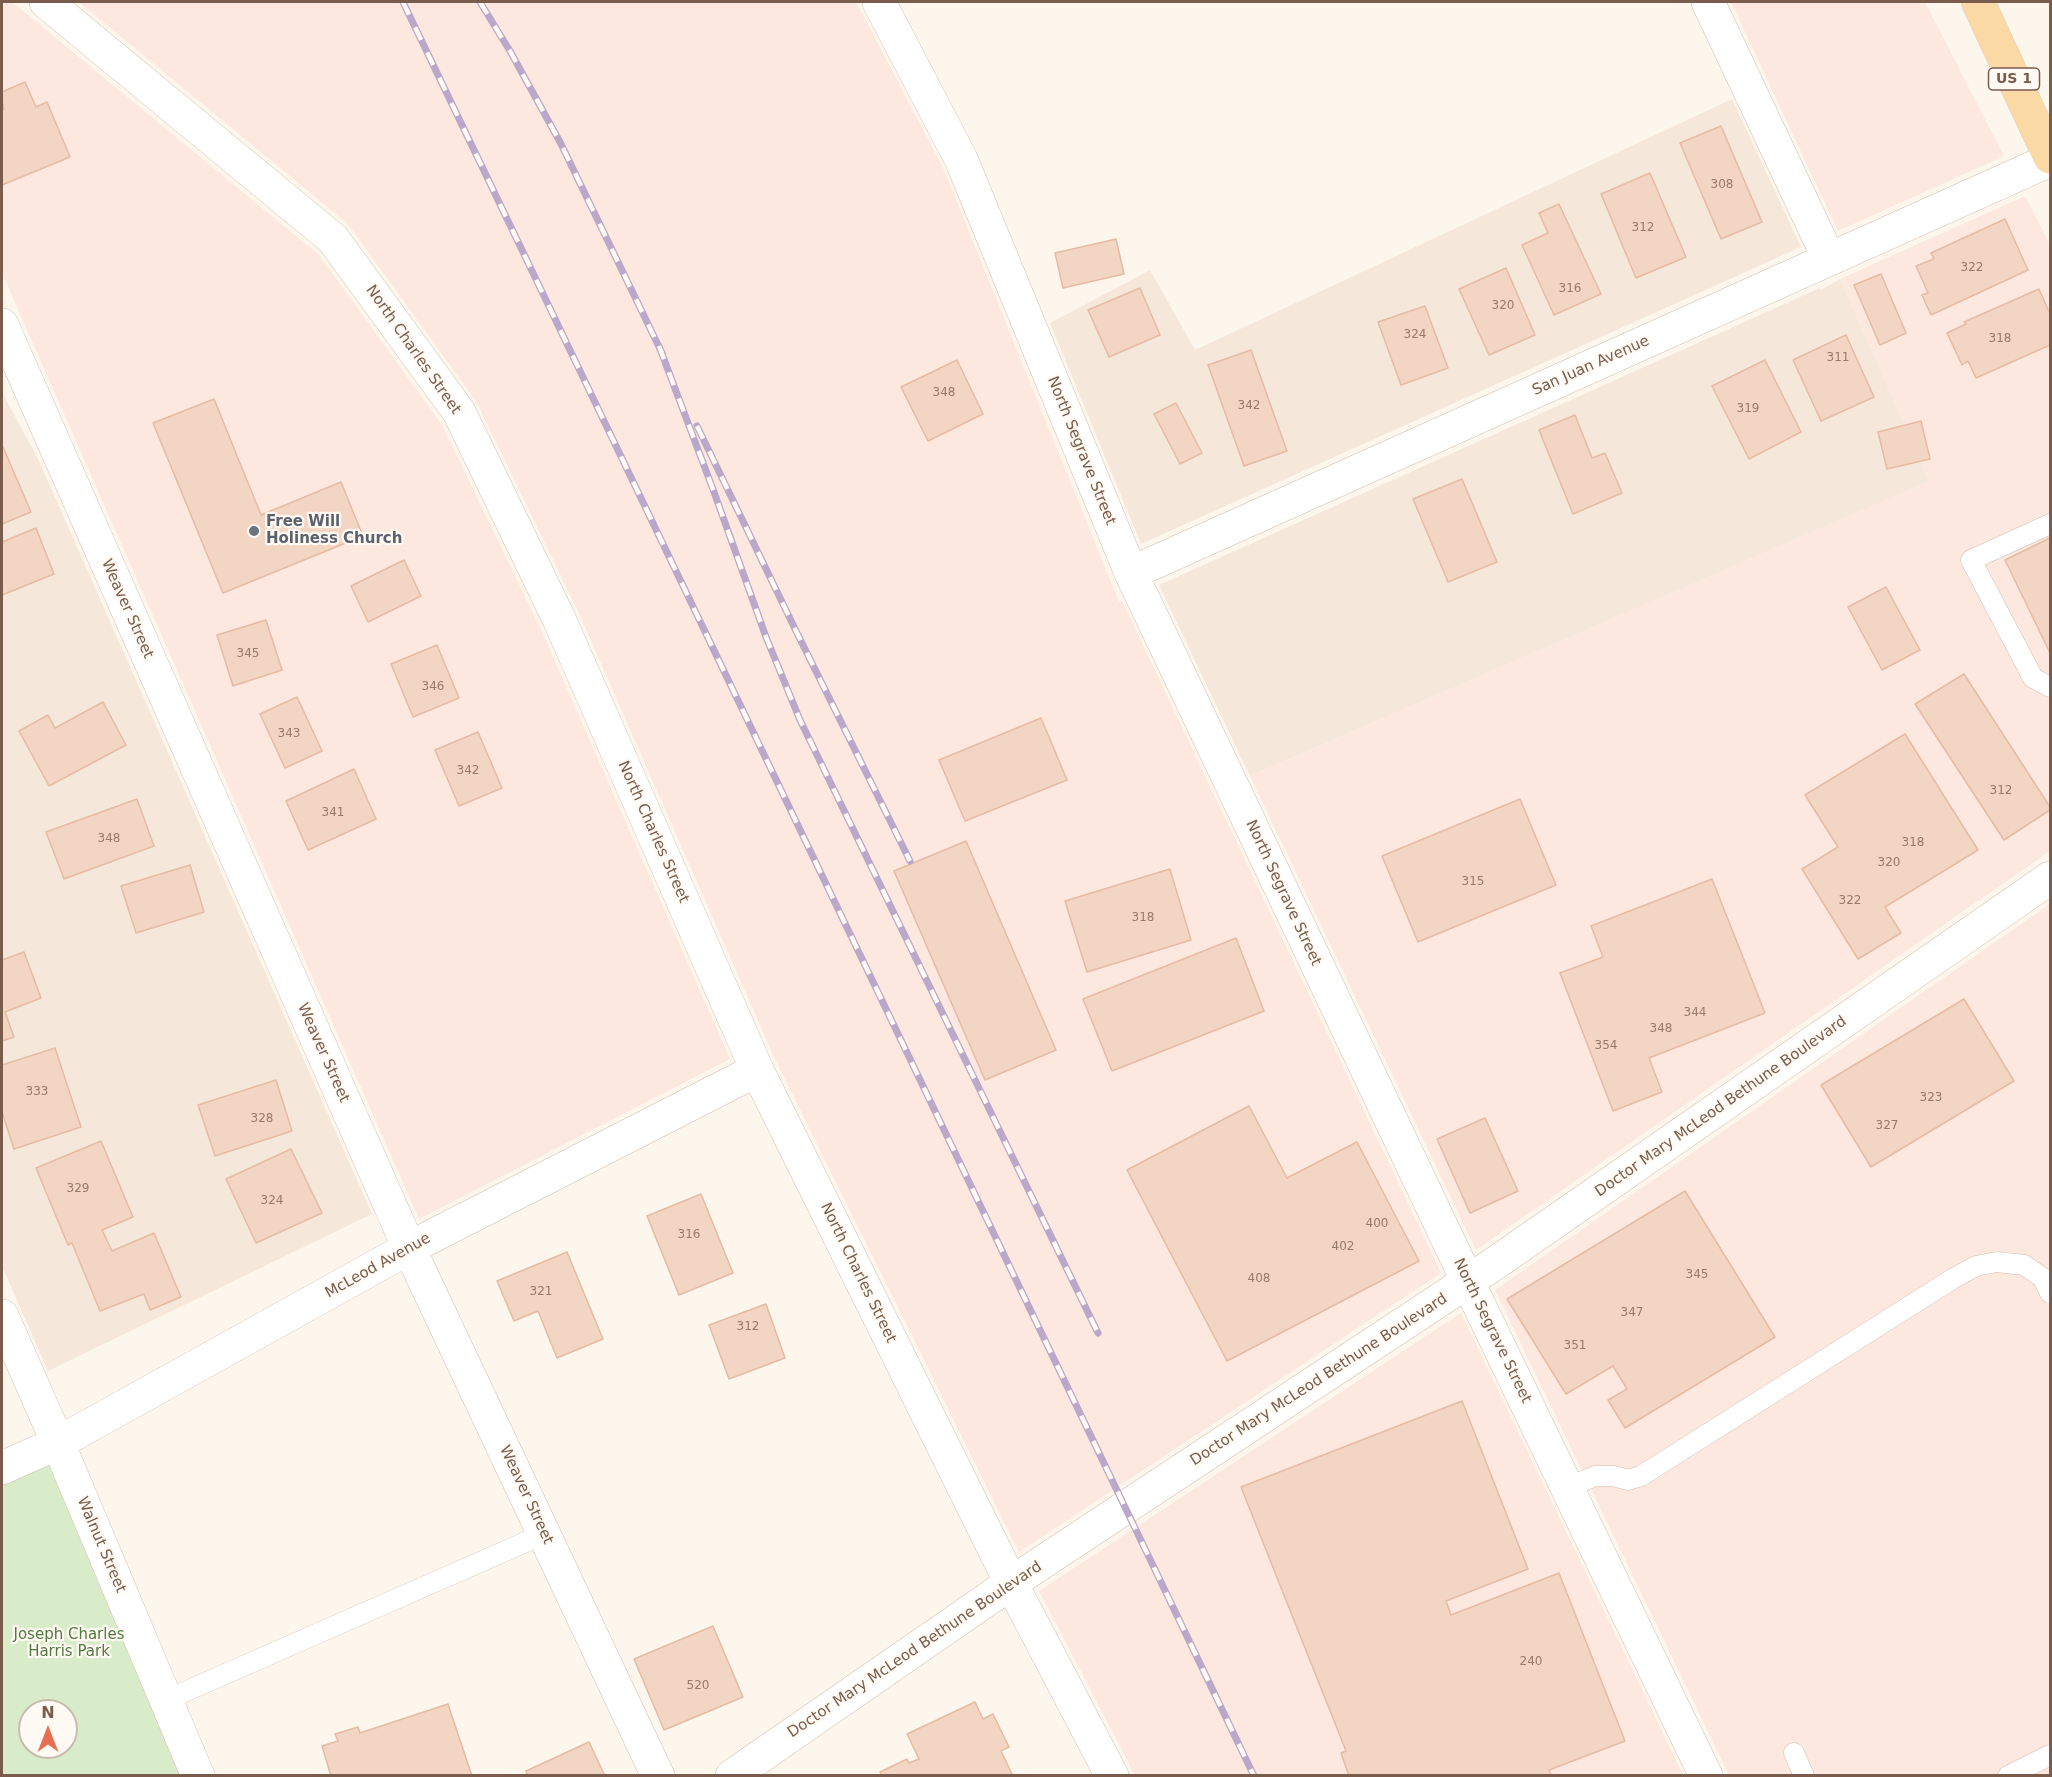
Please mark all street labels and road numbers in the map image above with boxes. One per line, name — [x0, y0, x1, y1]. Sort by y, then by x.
road number: US 1 — [1988, 68, 2040, 90]
street label: North Charles Street — [362, 282, 464, 418]
street label: San Juan Avenue — [1530, 332, 1652, 400]
street label: North Segrave Street — [1043, 374, 1119, 528]
street label: Weaver Street — [97, 556, 157, 662]
street label: North Charles Street — [614, 758, 692, 906]
street label: North Segrave Street — [1241, 817, 1325, 969]
street label: Weaver Street — [293, 1000, 353, 1106]
street label: Doctor Mary McLeod Bethune Boulevard — [1592, 1013, 1850, 1201]
street label: North Charles Street — [816, 1200, 900, 1346]
street label: McLeod Avenue — [322, 1230, 434, 1302]
street label: North Segrave Street — [1449, 1256, 1535, 1406]
street label: Doctor Mary McLeod Bethune Boulevard — [1187, 1290, 1451, 1470]
street label: Weaver Street — [495, 1443, 557, 1547]
street label: Walnut Street — [73, 1494, 129, 1596]
street label: Doctor Mary McLeod Bethune Boulevard — [785, 1558, 1045, 1742]

